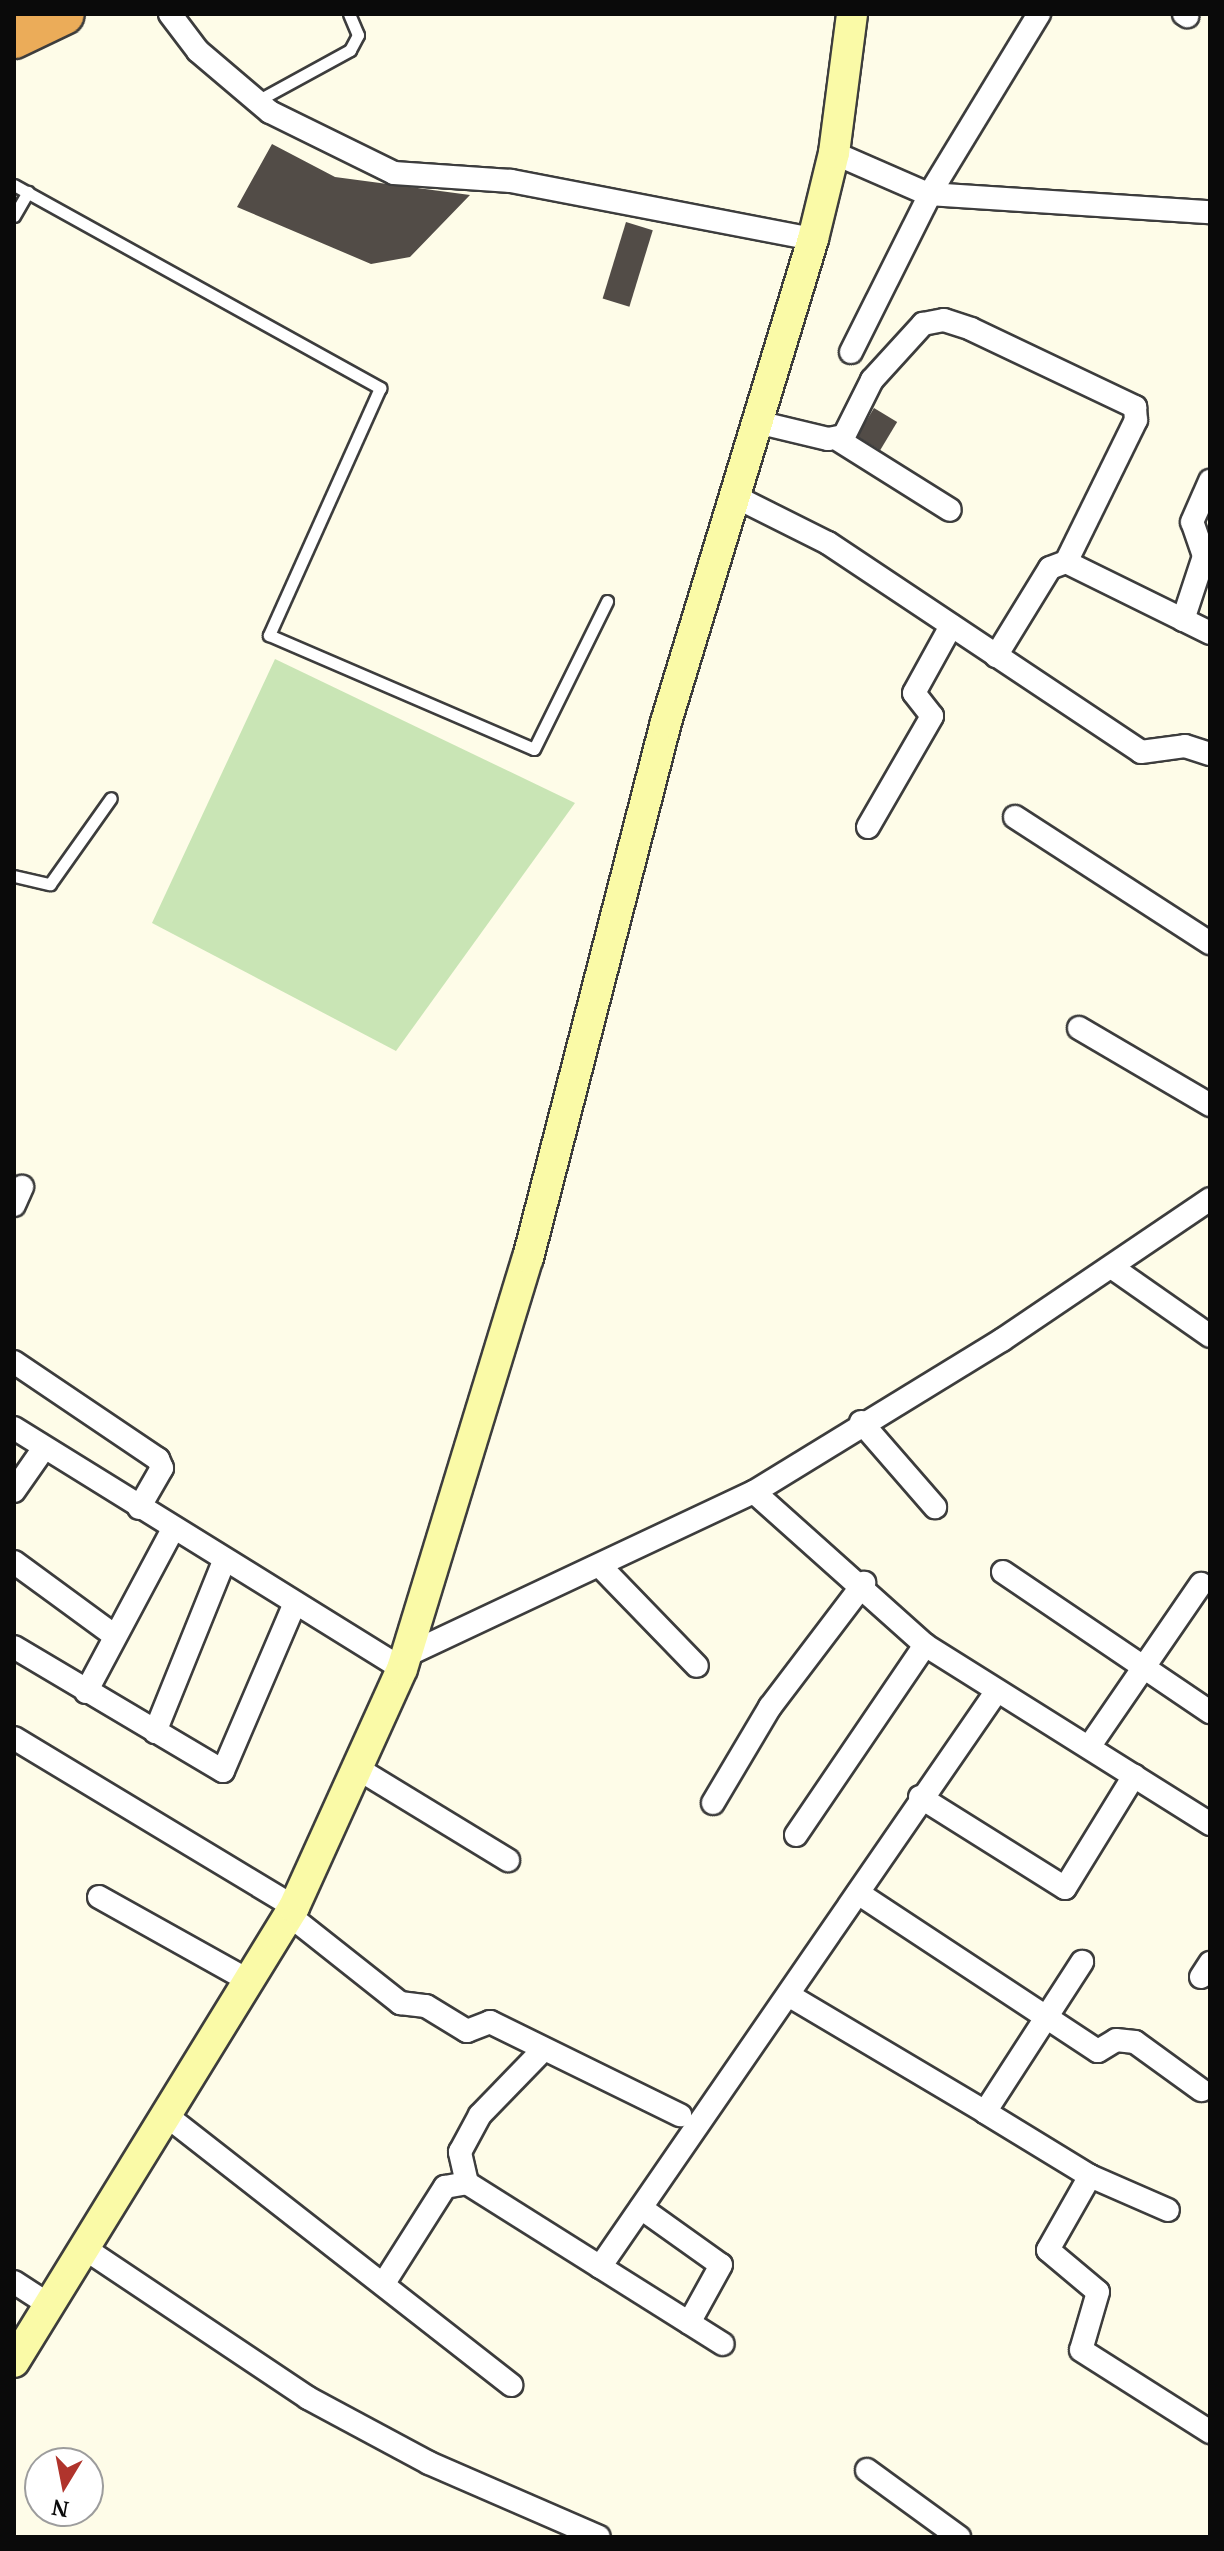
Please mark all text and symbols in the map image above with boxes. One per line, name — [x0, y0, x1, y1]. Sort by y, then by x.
north arrow — [24, 2447, 104, 2527]
text: N — [49, 2493, 71, 2525]

